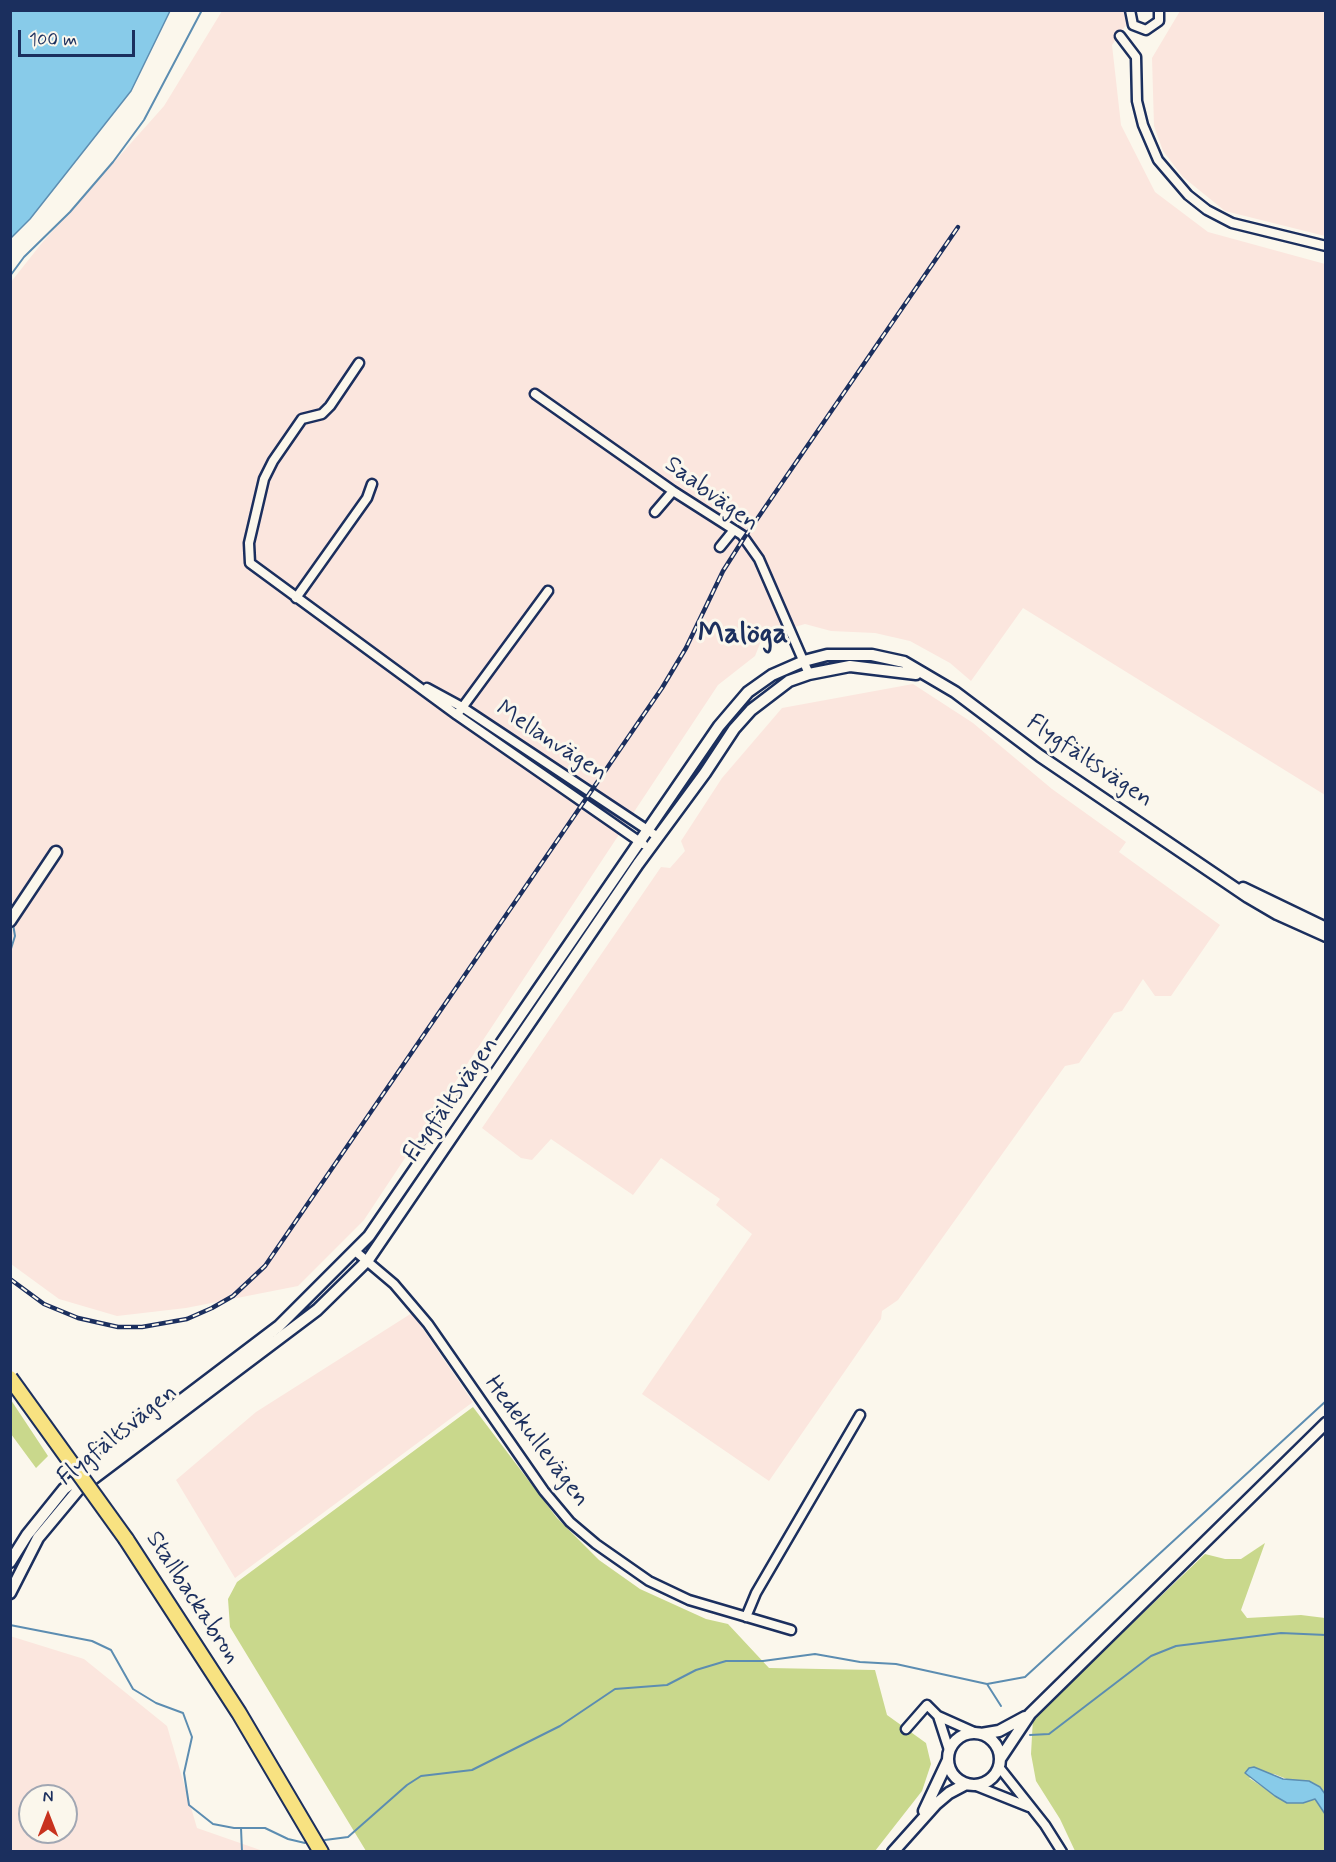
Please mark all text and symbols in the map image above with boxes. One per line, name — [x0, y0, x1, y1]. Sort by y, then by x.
scale bar — [21, 18, 138, 56]
text: 100 m — [29, 28, 77, 52]
street label: Saabvägen — [658, 451, 764, 539]
district label: Malöga — [698, 618, 788, 654]
street label: Mellanvägen — [490, 695, 612, 789]
street label: Flygfältsvägen — [1020, 709, 1158, 815]
street label: Flygfältsvägen — [398, 1032, 506, 1168]
street label: Hedekullevägen — [477, 1371, 595, 1513]
street label: Flygfältsvägen — [52, 1379, 184, 1493]
street label: Stallbackabron — [138, 1526, 246, 1670]
north arrow — [18, 1784, 78, 1844]
text: N — [43, 1787, 53, 1808]

